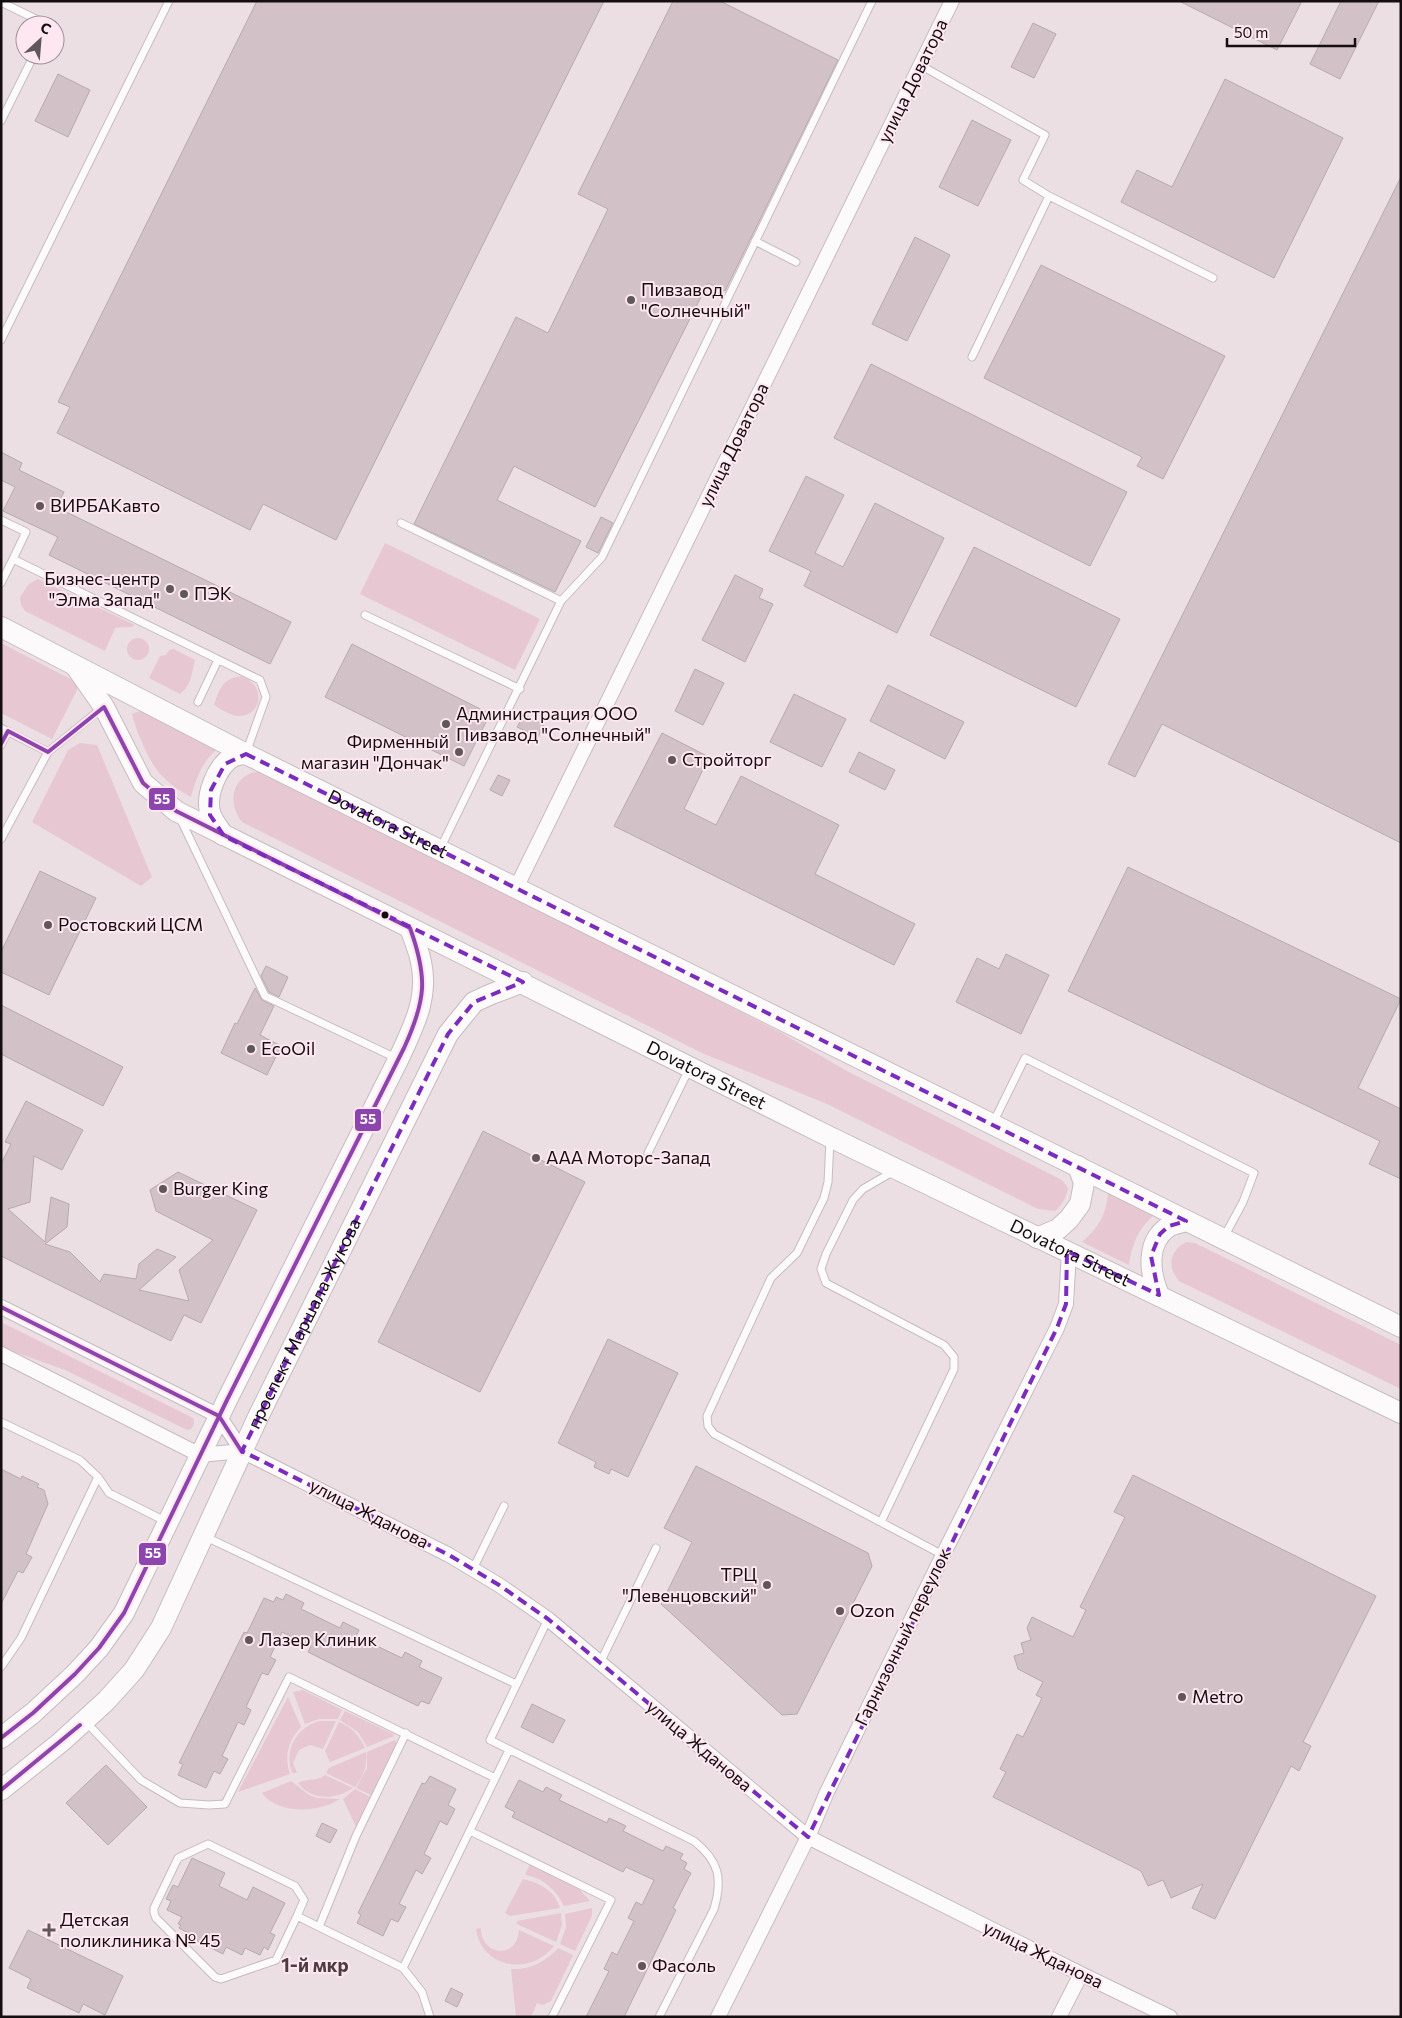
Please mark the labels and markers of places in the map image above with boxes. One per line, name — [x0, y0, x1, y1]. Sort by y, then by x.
place label: Пивзавод "Солнечный" — [641, 278, 751, 321]
marker: Пивзавод "Солнечный" — [625, 294, 637, 306]
place label: ВИРБАКавто — [50, 494, 160, 516]
marker: ВИРБАКавто — [34, 500, 46, 512]
place label: Бизнес-центр "Элма Запад" — [44, 567, 160, 610]
place label: ПЭК — [194, 582, 232, 604]
marker: Бизнес-центр "Элма Запад" — [164, 583, 176, 595]
marker: ПЭК — [178, 588, 190, 600]
place label: Администрация ООО Пивзавод "Солнечный" — [456, 702, 651, 745]
marker: Администрация ООО Пивзавод "Солнечный" — [440, 718, 452, 730]
place label: Фирменный магазин "Дончак" — [301, 730, 449, 773]
marker: Фирменный магазин "Дончак" — [453, 746, 465, 758]
place label: Стройторг — [682, 748, 772, 770]
marker: Стройторг — [666, 754, 678, 766]
unlabelled marker — [380, 910, 390, 920]
place label: Ростовский ЦСМ — [58, 913, 203, 935]
marker: Ростовский ЦСМ — [42, 919, 54, 931]
place label: EcoOil — [261, 1037, 315, 1059]
marker: EcoOil — [245, 1043, 257, 1055]
place label: ААА Моторс-Запад — [546, 1146, 711, 1168]
marker: ААА Моторс-Запад — [530, 1152, 542, 1164]
place label: Burger King — [173, 1177, 269, 1199]
marker: Burger King — [157, 1183, 169, 1195]
place label: ТРЦ "Левенцовский" — [622, 1563, 757, 1606]
marker: ТРЦ "Левенцовский" — [761, 1579, 773, 1591]
place label: Ozon — [850, 1599, 895, 1621]
marker: Ozon — [834, 1605, 846, 1617]
place label: Лазер Клиник — [259, 1628, 377, 1650]
marker: Лазер Клиник — [243, 1634, 255, 1646]
place label: Metro — [1192, 1685, 1244, 1707]
marker: Metro — [1176, 1691, 1188, 1703]
place label: Детская поликлиника № 45 — [60, 1908, 221, 1951]
marker: Детская поликлиника № 45 — [42, 1923, 56, 1937]
place label: Фасоль — [652, 1954, 716, 1976]
marker: Фасоль — [636, 1960, 648, 1972]

